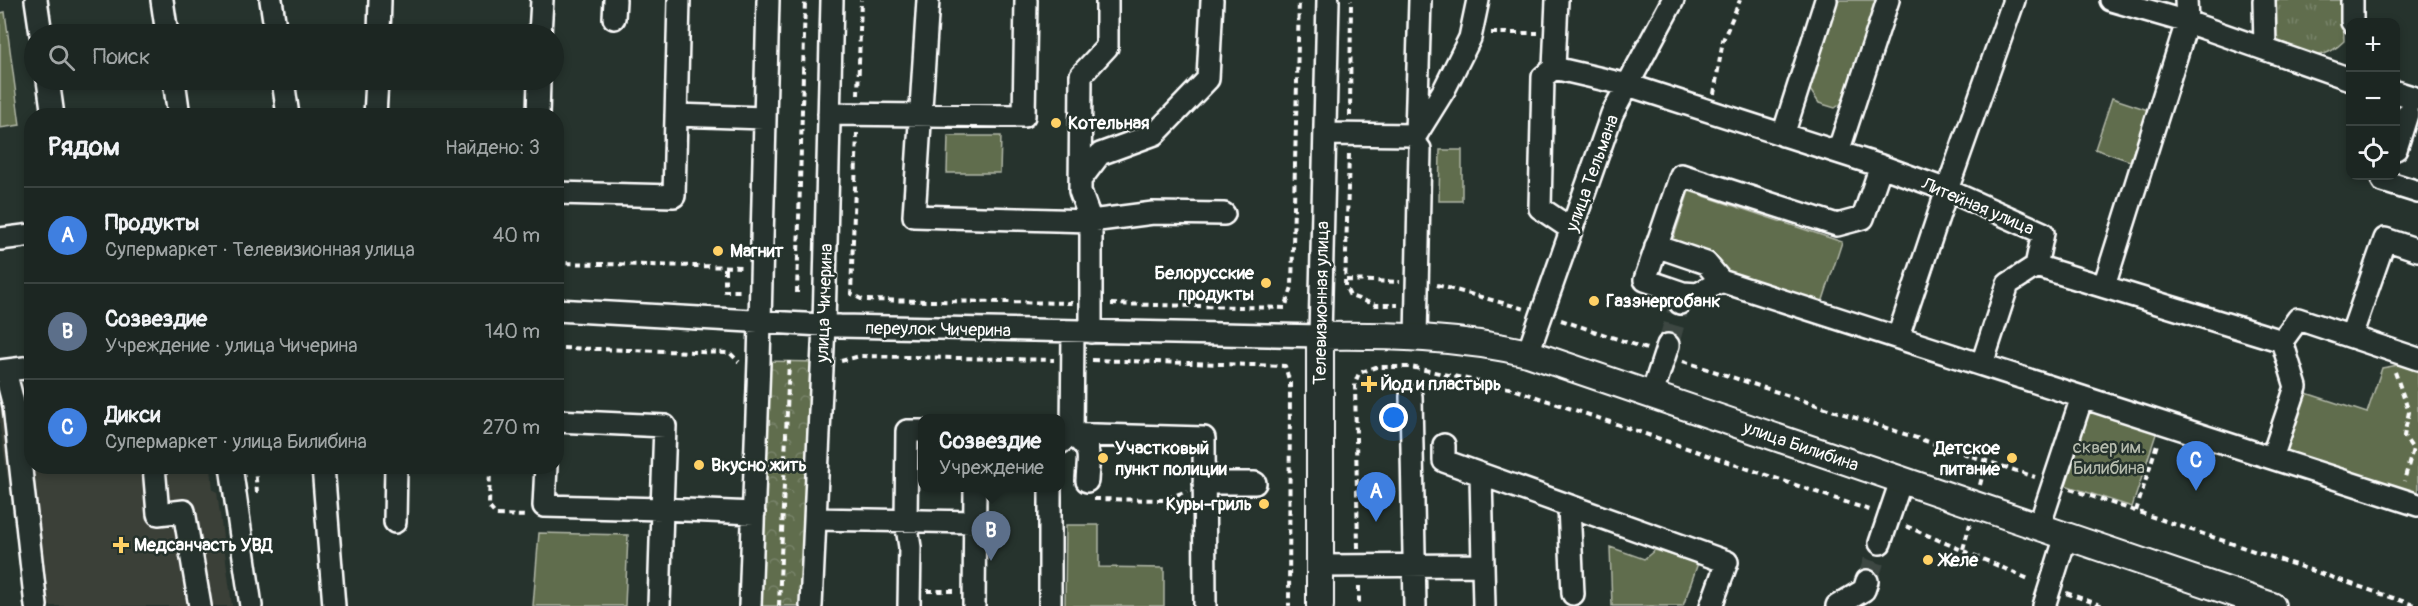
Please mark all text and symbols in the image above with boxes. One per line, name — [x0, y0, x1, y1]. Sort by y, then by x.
map controls — [2346, 18, 2400, 180]
button: + — [2346, 18, 2400, 72]
search box — [24, 24, 564, 90]
icon: search — [45, 41, 78, 74]
text: Поиск — [93, 43, 150, 71]
button: − — [2346, 72, 2400, 126]
street label: улица Тельмана — [1560, 111, 1624, 236]
place label: Котельная — [1068, 112, 1149, 135]
marker: Котельная — [1049, 116, 1063, 130]
button: locate — [2346, 126, 2400, 180]
text: Рядом — [48, 131, 120, 163]
text: Найдено: 3 — [445, 135, 540, 160]
street label: Литейная улица — [1917, 172, 2037, 240]
text: Продукты — [105, 209, 200, 237]
street label: Телевизионная улица — [1309, 221, 1334, 385]
text: A — [61, 223, 74, 248]
text: 40 m — [493, 223, 540, 248]
text: Супермаркет · Телевизионная улица — [105, 237, 415, 262]
place label: Магнит — [730, 240, 784, 263]
street label: улица Чичерина — [811, 243, 838, 364]
marker: Магнит — [711, 244, 725, 258]
place label: Белорусские продукты — [1155, 262, 1255, 306]
marker: Белорусские продукты — [1259, 276, 1273, 290]
place label: Газэнергобанк — [1606, 290, 1720, 313]
marker: Газэнергобанк — [1587, 294, 1601, 308]
text: Созвездие — [105, 305, 207, 333]
street label: переулок Чичерина — [865, 317, 1011, 342]
text: B — [62, 319, 73, 344]
text: 140 m — [485, 319, 540, 344]
text: Учреждение · улица Чичерина — [105, 333, 358, 358]
place label: Йод и пластырь — [1381, 373, 1501, 396]
marker: Йод и пластырь — [1362, 377, 1376, 391]
text: Дикси — [105, 401, 160, 429]
your location — [1379, 403, 1408, 432]
popup — [918, 414, 1065, 492]
text: C — [61, 415, 74, 440]
text: 270 m — [482, 415, 540, 440]
street label: улица Билибина — [1739, 416, 1862, 477]
text: Созвездие — [939, 427, 1041, 455]
text: Супермаркет · улица Билибина — [105, 429, 367, 454]
park label: сквер им. Билибина — [2073, 436, 2145, 480]
place label: Участковый пункт полиции — [1115, 437, 1227, 481]
place label: Детское питание — [1933, 437, 2001, 481]
pin: C — [2176, 442, 2216, 491]
marker: Участковый пункт полиции — [1096, 451, 1110, 465]
marker: Детское питание — [2005, 451, 2019, 465]
place label: Вкусно жить — [711, 454, 807, 477]
text: Учреждение — [939, 455, 1044, 480]
marker: Вкусно жить — [692, 458, 706, 472]
pin: A — [1356, 472, 1396, 522]
place label: Куры-гриль — [1166, 493, 1252, 516]
marker: Куры-гриль — [1257, 497, 1271, 511]
pin: B — [972, 512, 1010, 561]
place label: Медсанчасть УВД — [134, 534, 274, 557]
marker: Медсанчасть УВД — [112, 536, 130, 554]
place label: Желе — [1937, 549, 1979, 572]
marker: Желе — [1921, 553, 1935, 567]

